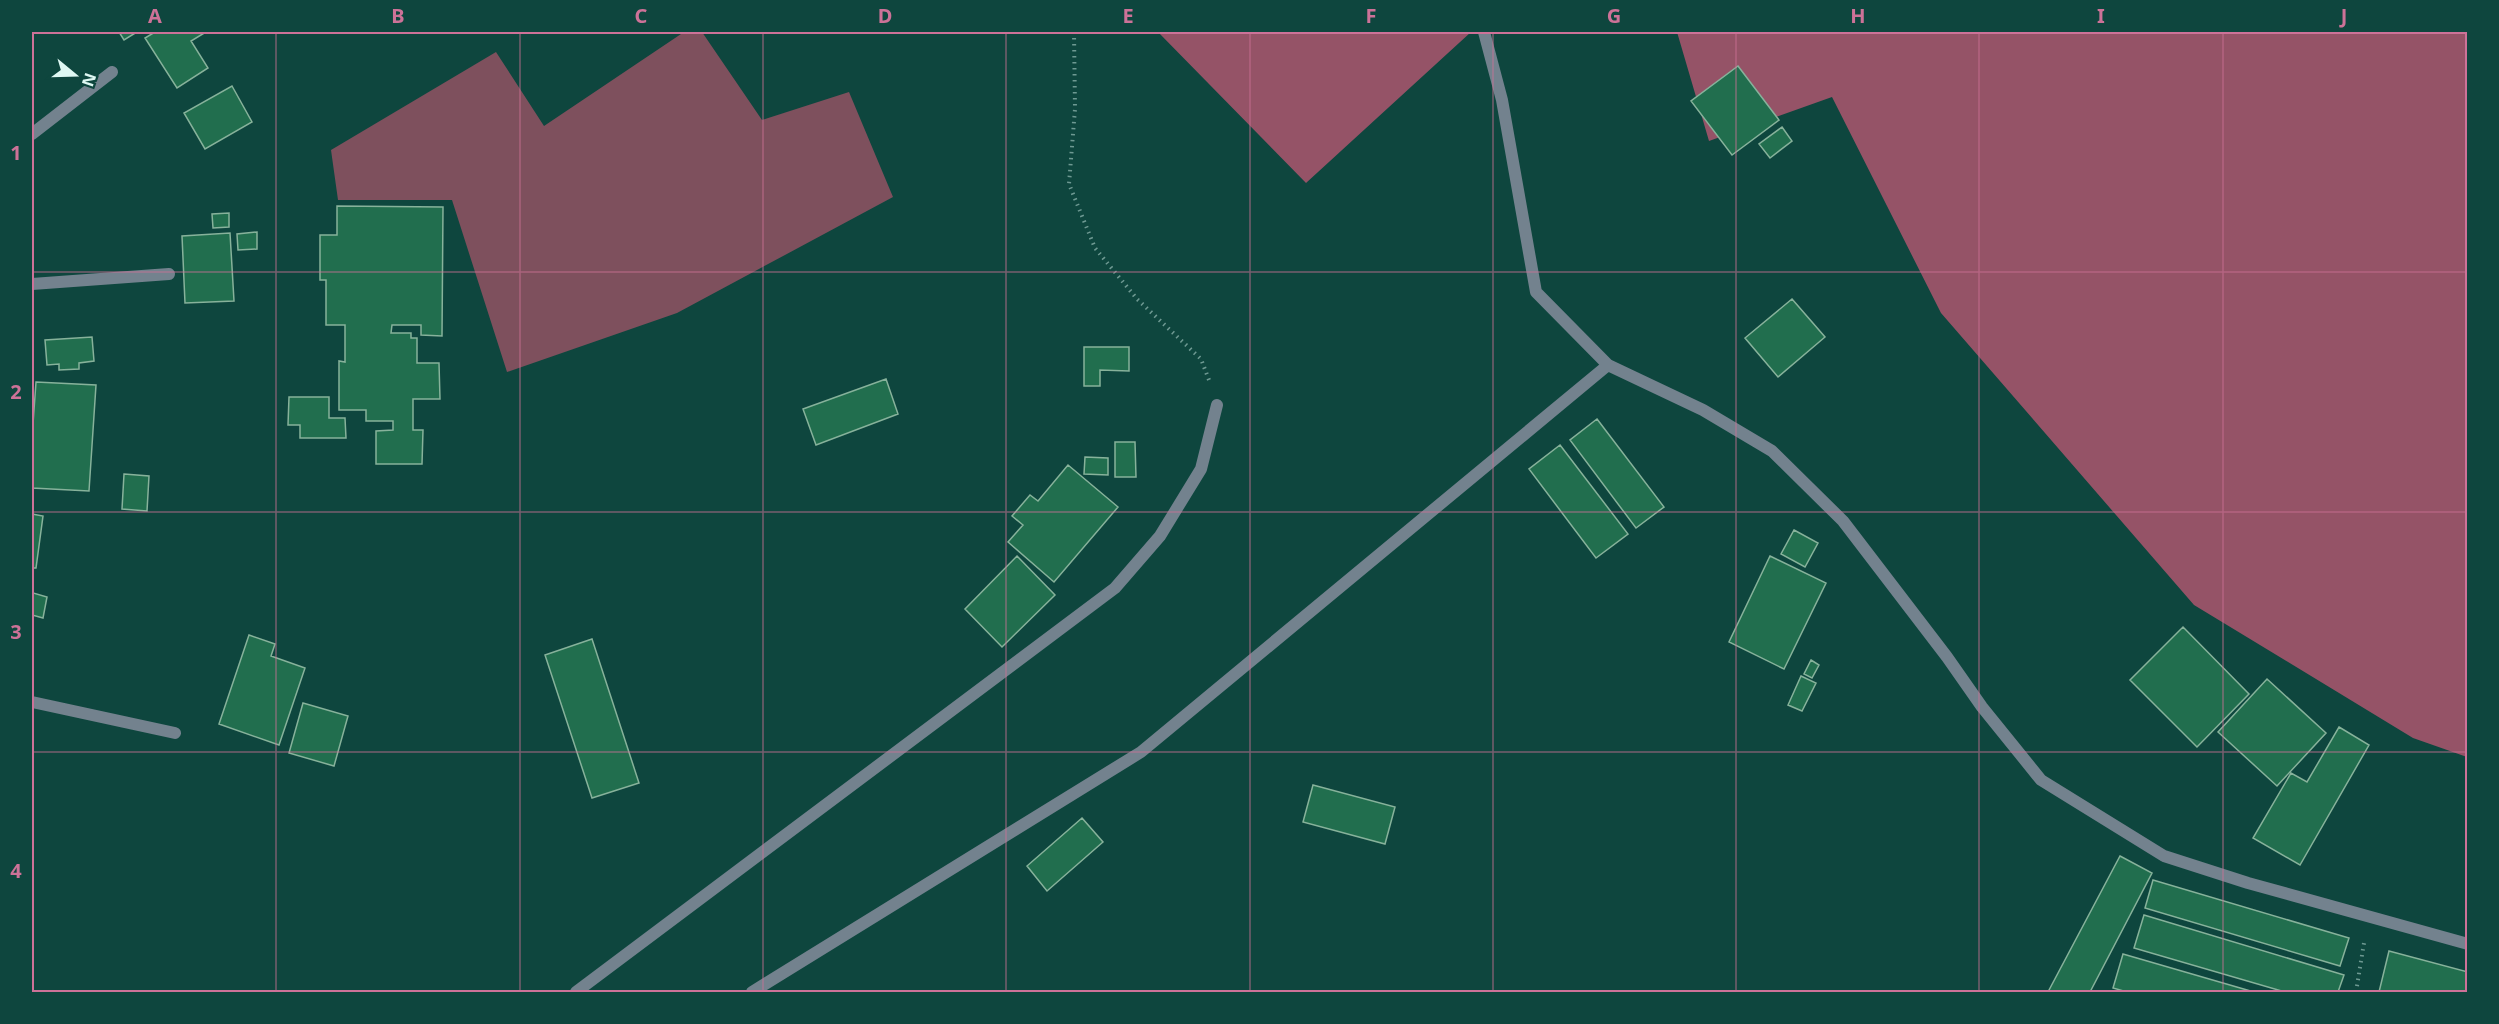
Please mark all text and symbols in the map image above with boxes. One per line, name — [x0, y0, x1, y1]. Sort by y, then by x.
text: A — [148, 2, 162, 29]
text: B — [391, 2, 405, 29]
text: C — [635, 2, 648, 29]
text: D — [878, 2, 892, 29]
text: E — [1122, 2, 1134, 29]
text: F — [1366, 2, 1376, 29]
text: G — [1607, 2, 1621, 29]
text: H — [1850, 2, 1866, 29]
text: I — [2097, 2, 2105, 29]
text: J — [2339, 2, 2347, 29]
north arrow — [45, 45, 105, 105]
text: N — [77, 70, 102, 90]
text: 1 — [10, 139, 22, 166]
text: 2 — [10, 378, 22, 405]
text: 3 — [10, 618, 22, 645]
text: 4 — [10, 857, 22, 884]

